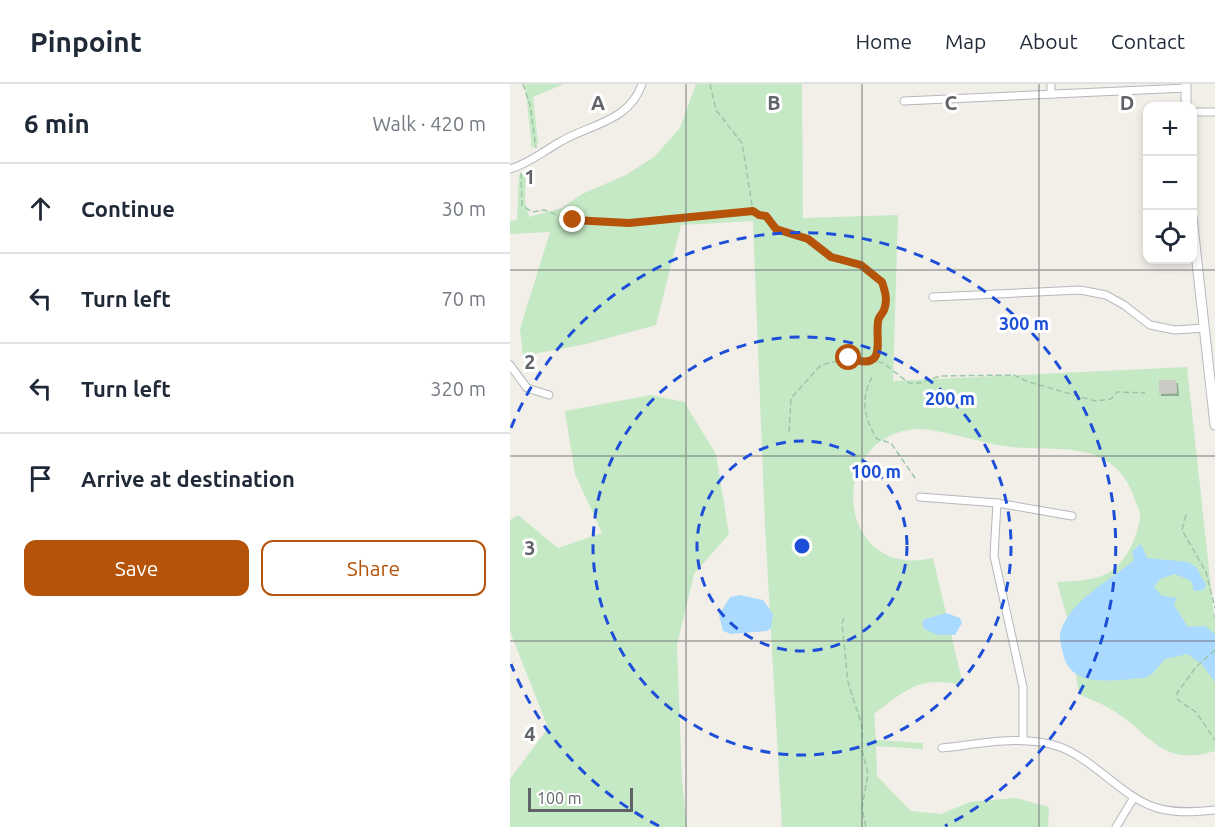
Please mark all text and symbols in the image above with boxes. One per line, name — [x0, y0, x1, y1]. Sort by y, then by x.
text: Pinpoint — [30, 26, 142, 57]
text: Home — [855, 29, 912, 53]
text: Map — [945, 29, 986, 53]
text: About — [1019, 29, 1078, 53]
text: Contact — [1111, 29, 1185, 53]
text: A — [591, 91, 605, 114]
text: B — [767, 91, 781, 114]
text: C — [945, 91, 958, 114]
text: D — [1120, 91, 1134, 114]
map controls — [1143, 102, 1197, 264]
button: + — [1143, 102, 1197, 156]
text: 6 min — [24, 109, 90, 138]
text: Walk · 420 m — [373, 112, 486, 135]
button: − — [1143, 156, 1197, 210]
text: 1 — [524, 165, 536, 188]
icon: ahead — [24, 192, 57, 225]
text: Continue — [81, 196, 175, 221]
text: 30 m — [442, 197, 486, 220]
route end — [559, 206, 585, 232]
button: locate — [1143, 210, 1197, 264]
icon: left — [24, 282, 57, 315]
text: Turn left — [81, 286, 171, 311]
text: 70 m — [442, 287, 486, 310]
text: 300 m — [999, 313, 1049, 333]
route start — [835, 344, 861, 370]
text: 2 — [524, 350, 536, 373]
icon: left — [24, 372, 57, 405]
text: Turn left — [81, 376, 171, 401]
text: 320 m — [430, 377, 486, 400]
text: 200 m — [925, 388, 975, 408]
text: 100 m — [851, 461, 901, 481]
icon: arrive — [24, 462, 57, 495]
text: Arrive at destination — [81, 466, 295, 491]
text: 3 — [524, 536, 536, 559]
centre of rings — [792, 536, 812, 556]
button: Save — [24, 540, 249, 596]
button: Share — [261, 540, 486, 596]
text: 4 — [524, 722, 536, 745]
scale bar — [528, 785, 633, 812]
text: 100 m — [537, 789, 582, 807]

